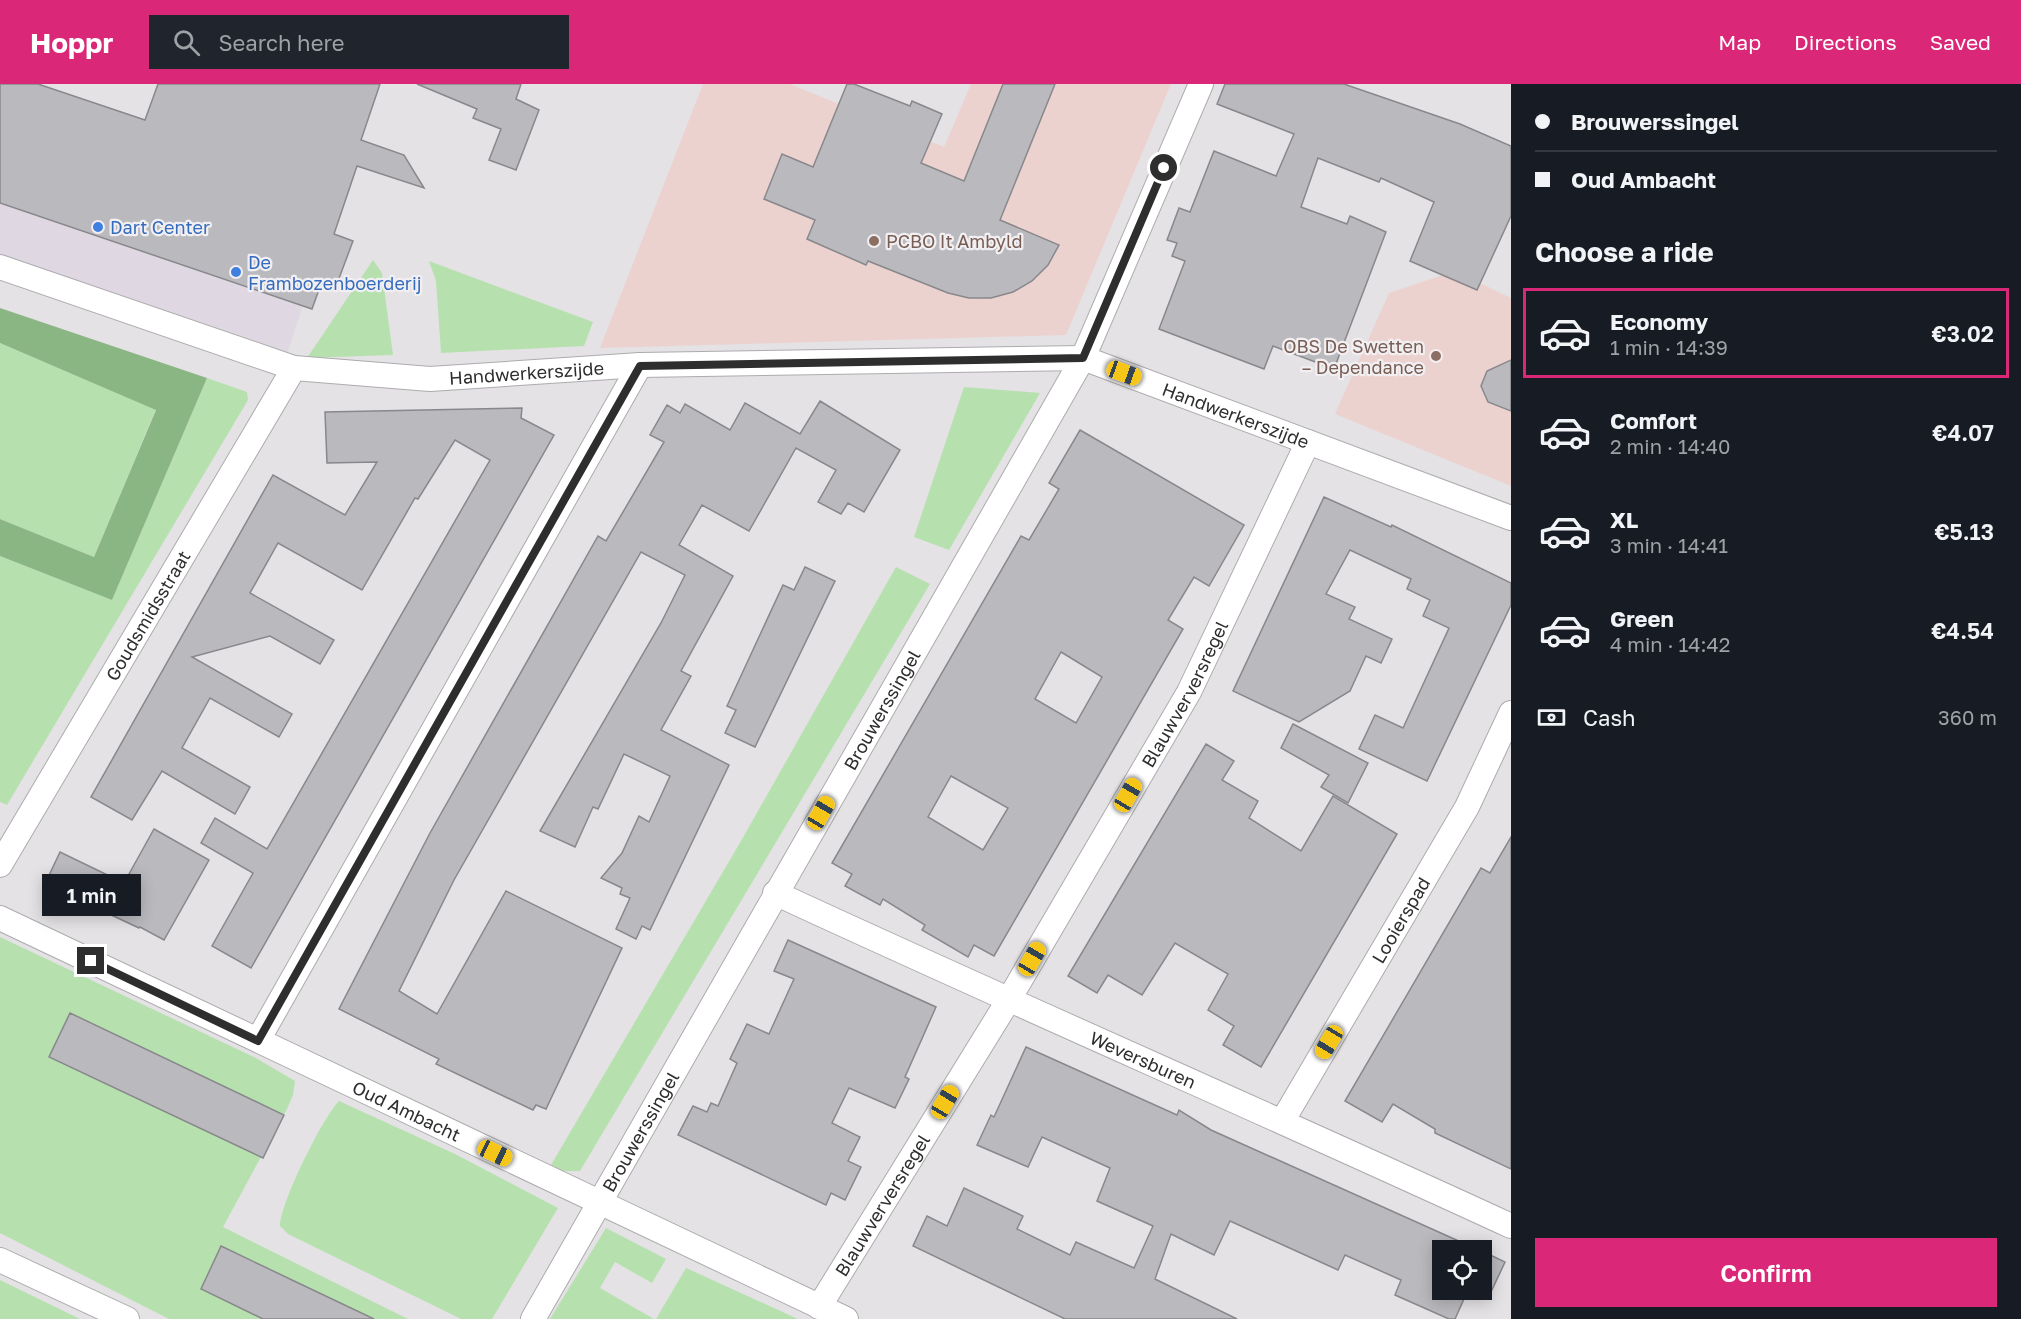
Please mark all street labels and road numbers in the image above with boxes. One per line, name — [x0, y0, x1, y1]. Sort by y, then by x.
street label: Handwerkerszijde — [448, 356, 605, 389]
street label: Handwerkerszijde — [1159, 378, 1312, 453]
street label: Goudsmidsstraat — [101, 546, 195, 684]
street label: Blauwverversregel — [1136, 617, 1232, 771]
street label: Brouwerssingel — [839, 646, 925, 774]
street label: Looierspad — [1367, 873, 1434, 967]
street label: Weversburen — [1087, 1026, 1199, 1093]
street label: Brouwerssingel — [597, 1067, 683, 1195]
street label: Oud Ambacht — [349, 1076, 464, 1146]
street label: Blauwverversregel — [830, 1130, 934, 1280]

